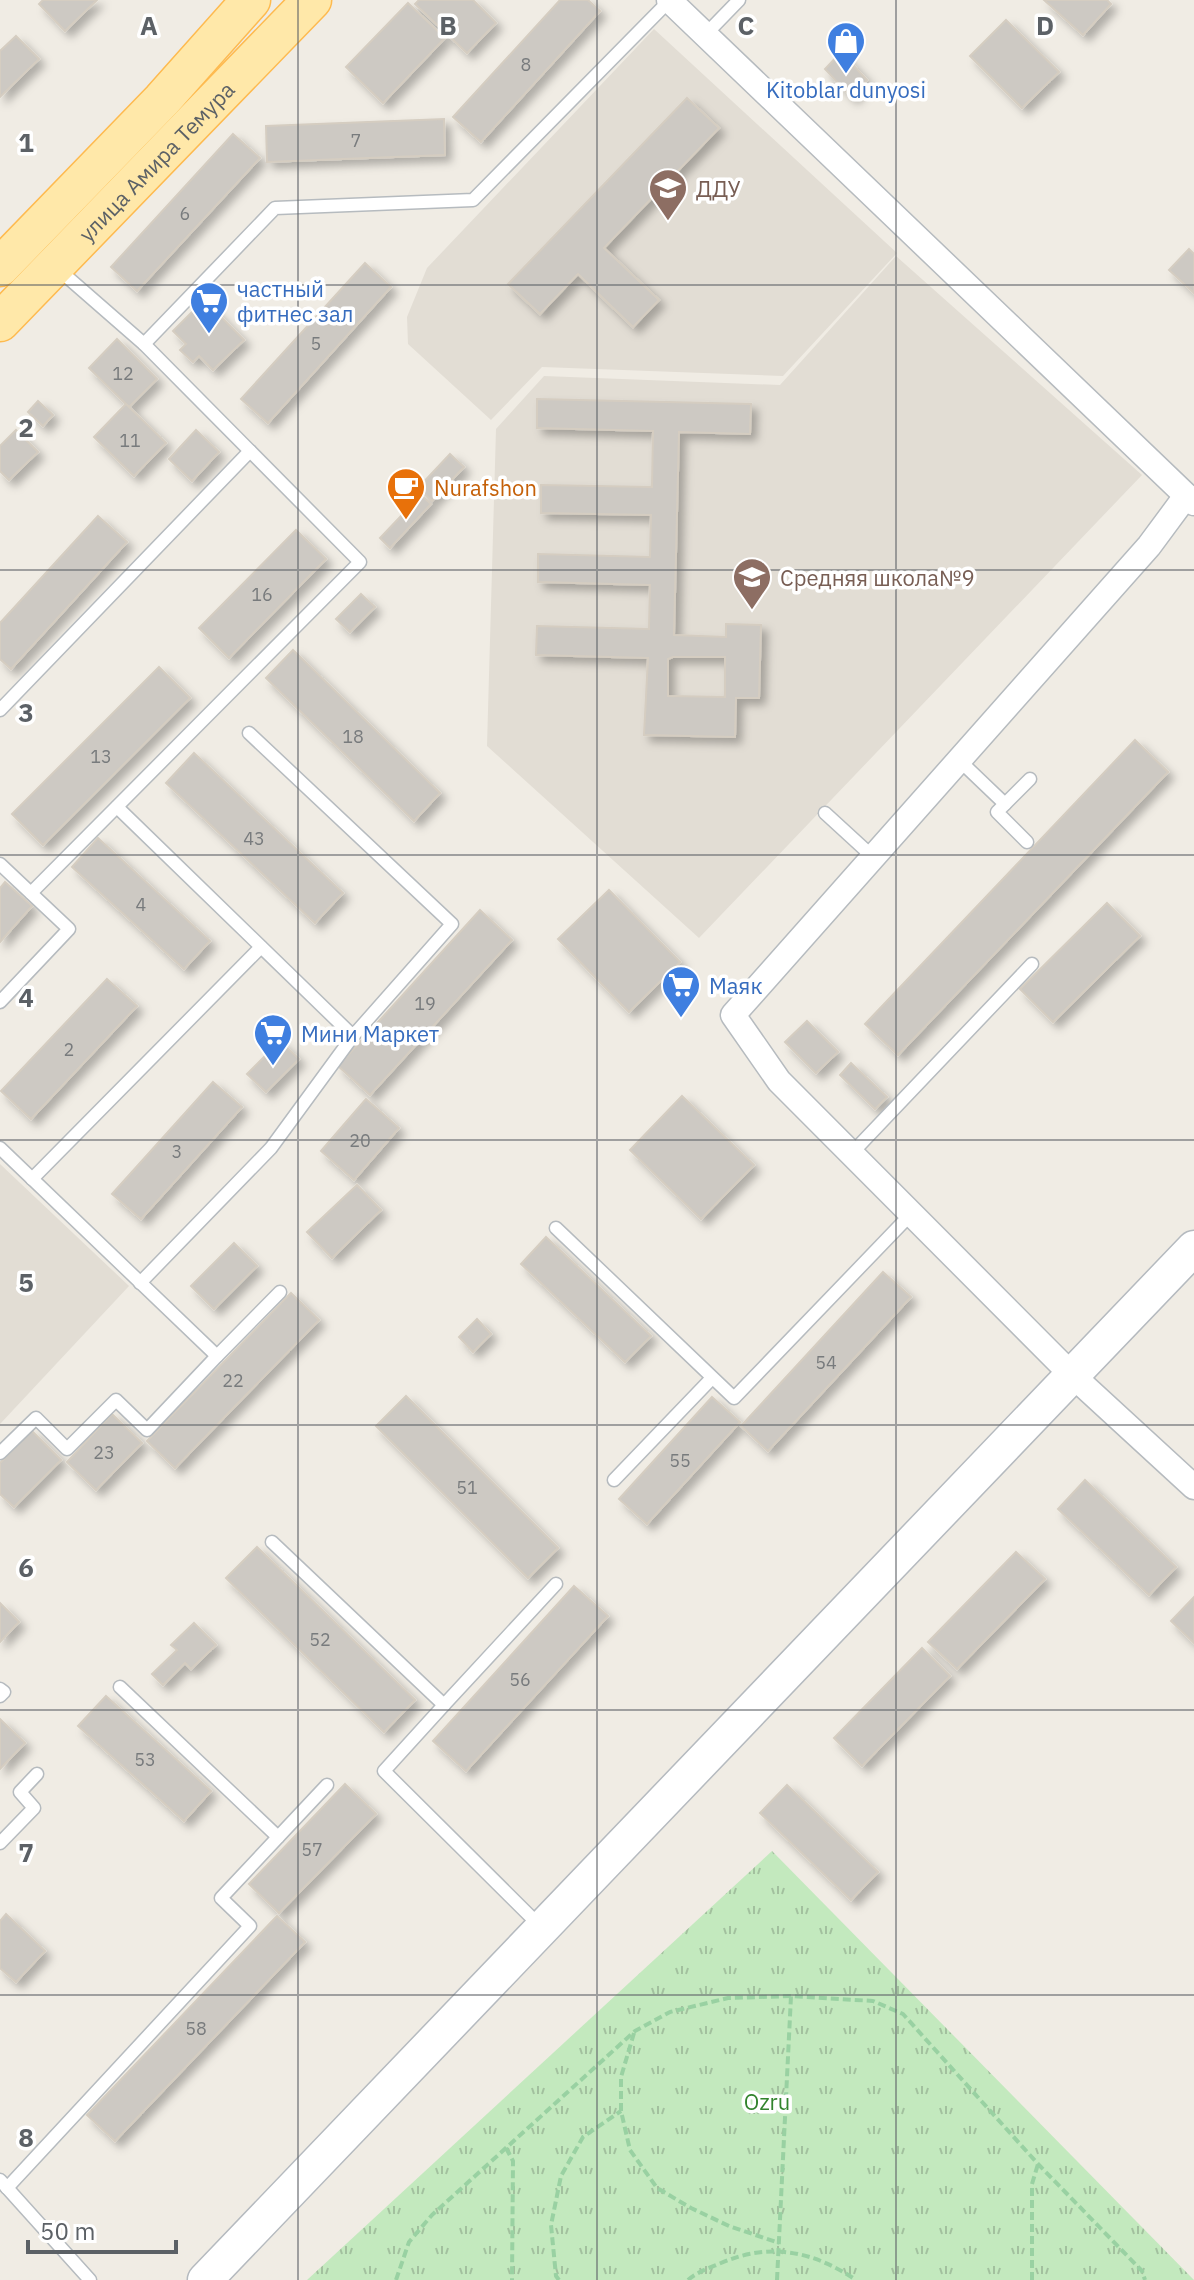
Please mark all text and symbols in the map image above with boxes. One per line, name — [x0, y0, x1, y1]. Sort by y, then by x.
text: A — [140, 8, 158, 42]
text: B — [439, 8, 457, 42]
text: C — [738, 8, 755, 42]
text: D — [1036, 8, 1054, 42]
shop icon: Kitoblar dunyosi — [825, 20, 867, 75]
house number: 8 — [521, 53, 531, 76]
street label: улица Амира Темура — [72, 75, 240, 247]
place label: Kitoblar dunyosi — [766, 75, 926, 104]
text: 1 — [18, 125, 34, 159]
house number: 7 — [351, 129, 361, 152]
school or university icon: ДДУ — [647, 167, 689, 222]
place label: ДДУ — [696, 174, 740, 203]
house number: 6 — [180, 202, 190, 225]
place label: частный фитнес зал — [237, 274, 353, 328]
supermarket icon: частный фитнес зал — [188, 280, 230, 335]
house number: 5 — [311, 332, 321, 355]
house number: 12 — [112, 362, 134, 385]
text: 2 — [18, 410, 34, 444]
house number: 11 — [119, 429, 141, 452]
cafe icon: Nurafshon — [385, 466, 427, 521]
place label: Nurafshon — [434, 473, 537, 502]
school or university icon: Средняя школа№9 — [731, 556, 773, 611]
place label: Средняя школа№9 — [780, 563, 975, 592]
house number: 16 — [251, 583, 273, 606]
text: 3 — [18, 695, 34, 729]
house number: 18 — [342, 725, 364, 748]
house number: 13 — [90, 745, 112, 768]
house number: 43 — [243, 827, 265, 850]
house number: 4 — [136, 893, 147, 916]
supermarket icon: Маяк — [660, 964, 702, 1019]
place label: Маяк — [709, 971, 762, 1000]
text: 4 — [18, 980, 34, 1014]
house number: 19 — [414, 992, 436, 1015]
supermarket icon: Мини Маркет — [252, 1012, 294, 1067]
place label: Мини Маркет — [301, 1019, 439, 1048]
house number: 2 — [64, 1038, 74, 1061]
house number: 20 — [349, 1129, 371, 1152]
house number: 3 — [172, 1140, 182, 1163]
text: 5 — [18, 1265, 34, 1299]
house number: 54 — [815, 1351, 837, 1374]
house number: 22 — [222, 1369, 244, 1392]
house number: 23 — [93, 1441, 115, 1464]
house number: 55 — [669, 1449, 691, 1472]
house number: 51 — [456, 1476, 478, 1499]
text: 6 — [18, 1550, 34, 1584]
house number: 52 — [309, 1628, 331, 1651]
house number: 56 — [509, 1668, 531, 1691]
house number: 53 — [134, 1748, 156, 1771]
text: 7 — [18, 1835, 34, 1869]
house number: 57 — [301, 1838, 323, 1861]
house number: 58 — [185, 2017, 207, 2040]
park label: Ozru — [744, 2087, 790, 2116]
text: 8 — [18, 2120, 34, 2154]
scale bar — [28, 2204, 176, 2254]
text: 50 m — [40, 2215, 95, 2247]

